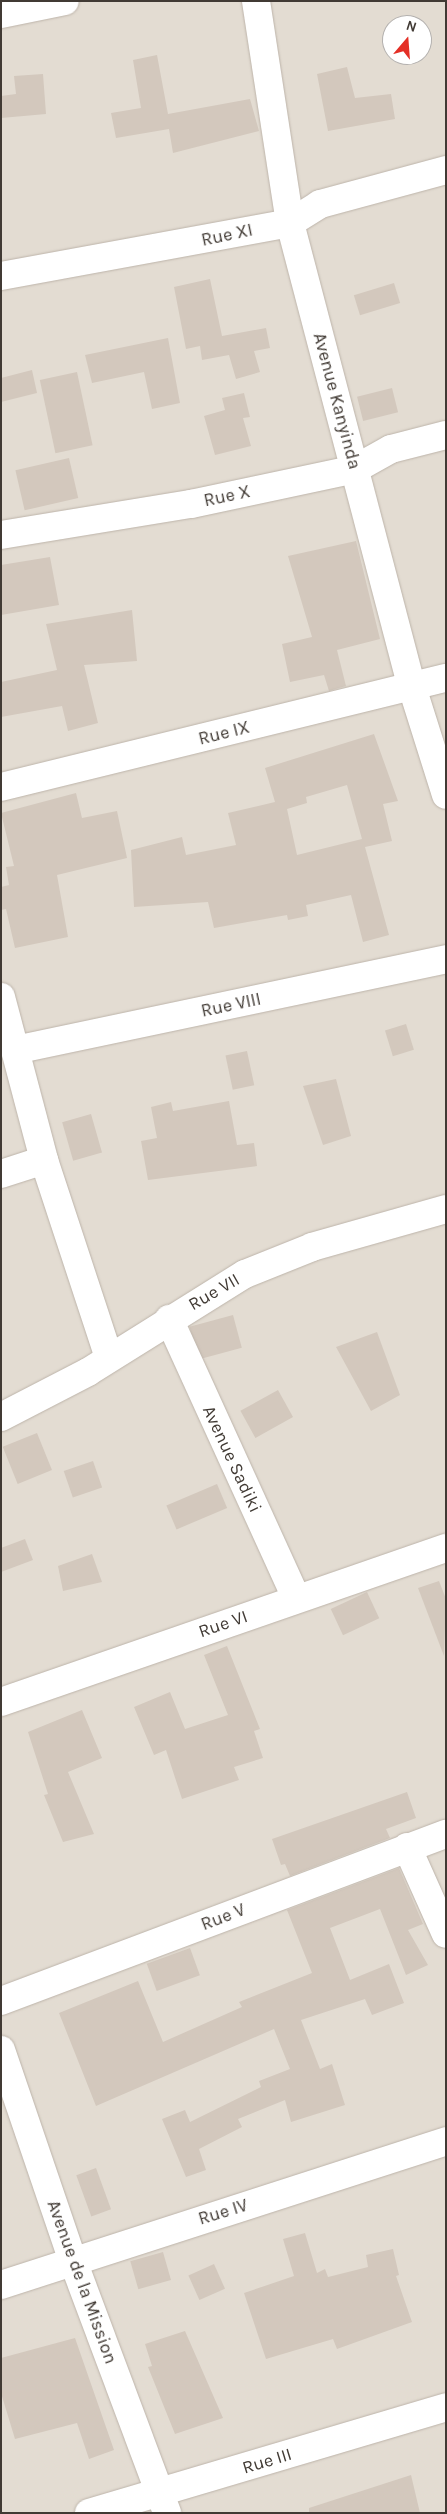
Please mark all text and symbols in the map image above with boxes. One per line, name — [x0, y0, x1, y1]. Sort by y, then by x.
north arrow — [382, 15, 432, 65]
text: N — [404, 17, 419, 36]
street label: Rue XI — [199, 219, 255, 251]
street label: Avenue Kanyinda — [308, 330, 366, 472]
street label: Rue X — [202, 481, 252, 511]
street label: Rue IX — [196, 716, 252, 750]
street label: Rue VIII — [199, 988, 263, 1022]
street label: Rue VII — [185, 1269, 243, 1315]
street label: Avenue Sadiki — [198, 1402, 266, 1516]
street label: Rue VI — [196, 1606, 250, 1642]
street label: Rue V — [198, 1899, 248, 1935]
street label: Rue IV — [196, 2194, 250, 2230]
street label: Avenue de la Mission — [42, 2197, 122, 2367]
street label: Rue III — [240, 2443, 294, 2479]

